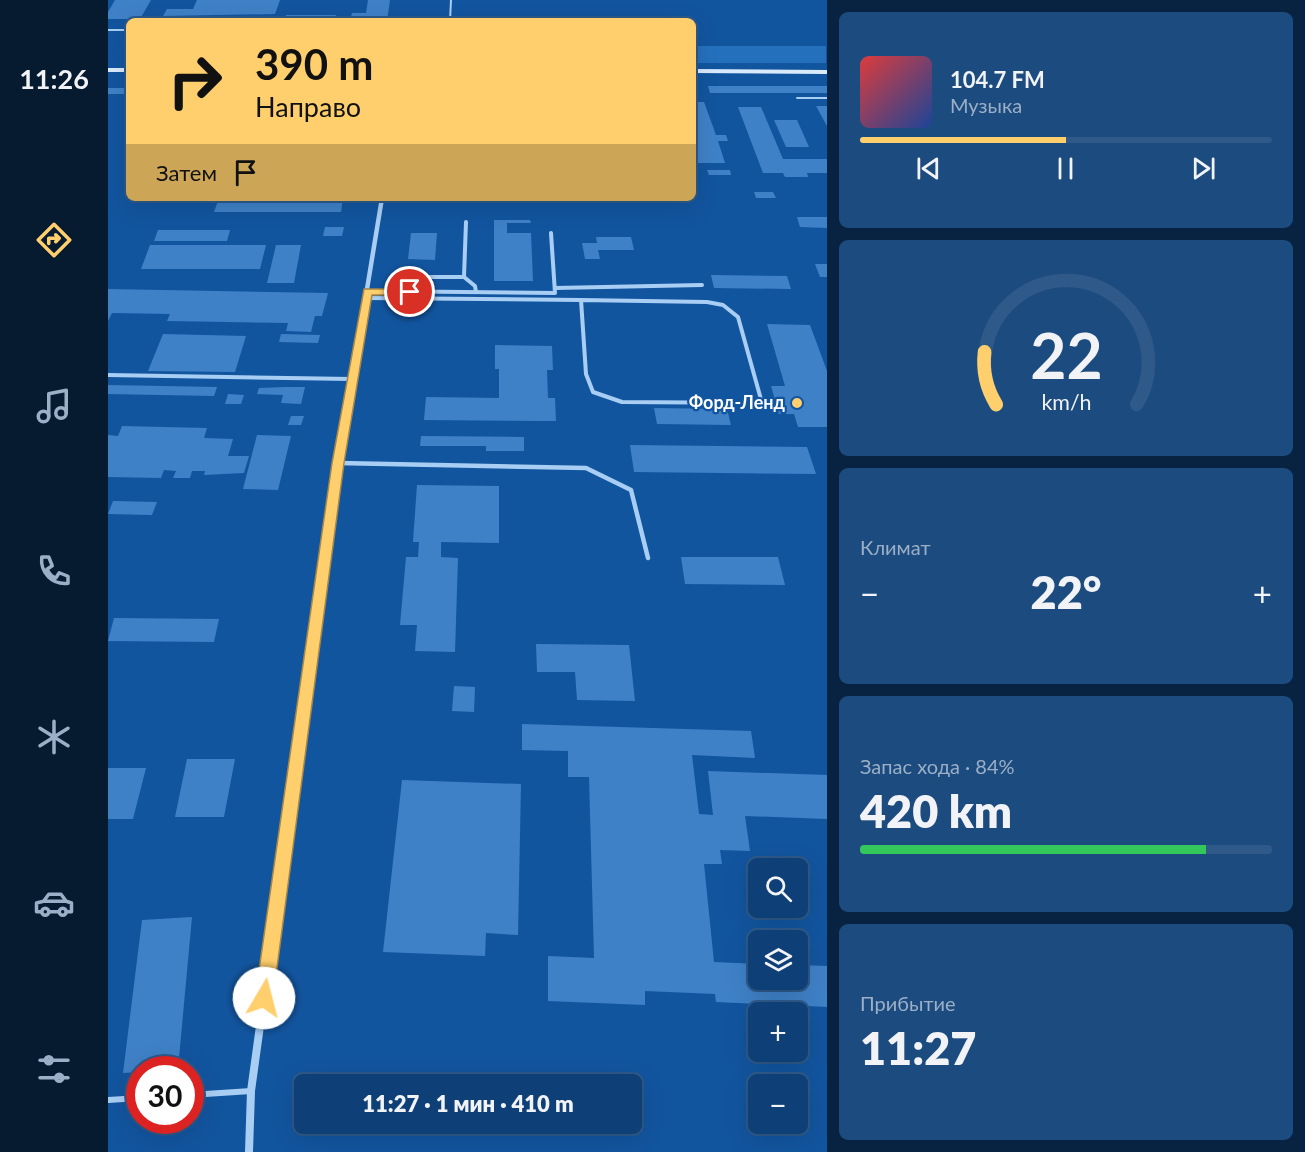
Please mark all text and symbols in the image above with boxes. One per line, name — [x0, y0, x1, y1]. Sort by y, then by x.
text: 390 m — [255, 39, 373, 89]
icon: right — [156, 42, 234, 120]
text: 11:26 — [19, 62, 89, 95]
text: 104.7 FM — [950, 66, 1045, 93]
text: Направо — [255, 90, 361, 123]
text: Музыка — [950, 93, 1022, 117]
icon: previous — [912, 152, 945, 185]
icon: pause — [1049, 152, 1082, 185]
icon: next — [1187, 152, 1220, 185]
icon: arrive — [229, 156, 262, 189]
text: Затем — [156, 159, 217, 186]
icon: directions — [33, 219, 75, 261]
pin — [384, 266, 435, 317]
icon: arrive — [393, 275, 426, 308]
text: 22 — [1030, 317, 1102, 392]
icon: music — [33, 385, 75, 427]
text: km/h — [1041, 389, 1091, 415]
place label: Форд-Ленд — [689, 391, 786, 413]
marker: Форд-Ленд — [790, 396, 804, 410]
text: Климат — [860, 535, 931, 559]
icon: phone — [33, 550, 75, 592]
text: 22° — [1031, 565, 1101, 619]
text: − — [860, 573, 879, 613]
text: + — [1253, 573, 1272, 613]
icon: climate — [33, 716, 75, 758]
text: Запас хода · 84% — [860, 754, 1015, 778]
text: 420 km — [860, 784, 1012, 838]
map controls — [748, 858, 808, 1134]
button: search — [748, 858, 808, 918]
icon: car — [33, 882, 75, 924]
button: layers — [748, 930, 808, 990]
position arrow — [232, 966, 296, 1030]
text: Прибытие — [860, 991, 956, 1015]
button: + — [748, 1002, 808, 1062]
text: 11:27 — [860, 1021, 976, 1075]
icon: filters — [33, 1048, 75, 1090]
speed limit sign: 30 — [126, 1056, 204, 1134]
button: − — [748, 1074, 808, 1134]
text: 11:27 · 1 мин · 410 m — [362, 1090, 574, 1117]

